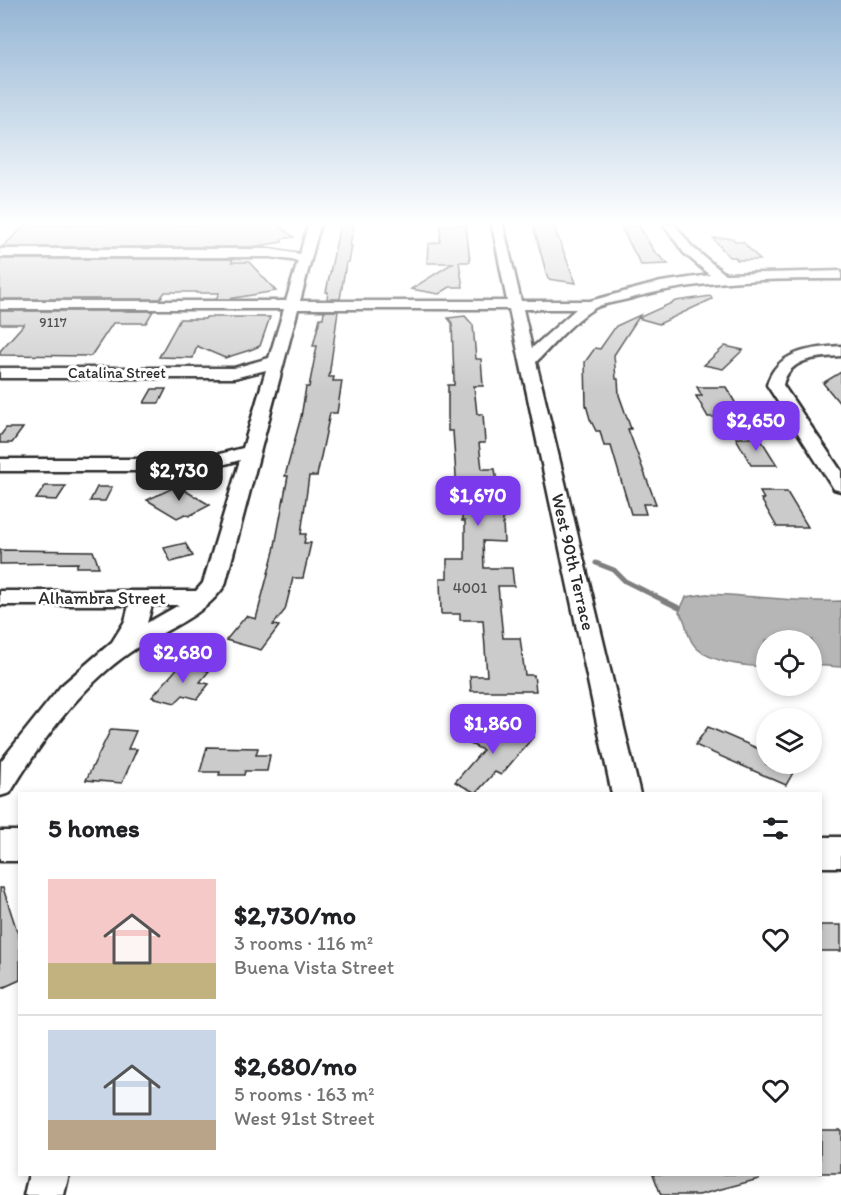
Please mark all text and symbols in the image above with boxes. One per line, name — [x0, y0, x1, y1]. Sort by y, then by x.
house number: 9117 — [39, 314, 67, 331]
street label: Catalina Street — [68, 364, 166, 382]
pin: $2,650 — [707, 401, 805, 452]
text: $2,650 — [727, 408, 785, 432]
pin: $2,730 — [130, 451, 228, 502]
text: $2,730 — [150, 458, 208, 482]
pin: $1,670 — [429, 476, 527, 527]
text: $1,670 — [450, 483, 506, 507]
street label: West 90th Terrace — [547, 491, 599, 633]
house number: 4001 — [453, 579, 487, 597]
street label: Alhambra Street — [38, 587, 166, 609]
map controls — [756, 630, 822, 774]
button: locate — [756, 630, 822, 696]
pin: $2,680 — [134, 633, 232, 684]
text: $2,680 — [153, 640, 213, 664]
pin: $1,860 — [444, 704, 542, 755]
button: layers — [756, 708, 822, 774]
text: $1,860 — [464, 711, 522, 735]
text: 5 homes — [48, 812, 140, 844]
icon: filters — [759, 812, 792, 845]
text: $2,730/mo — [234, 899, 356, 931]
icon: home — [96, 903, 168, 975]
icon: heart — [759, 923, 792, 956]
text: 3 rooms · 116 m² — [234, 931, 373, 955]
text: Buena Vista Street — [234, 955, 394, 979]
text: $2,680/mo — [234, 1050, 357, 1082]
icon: home — [96, 1054, 168, 1126]
icon: heart — [759, 1074, 792, 1107]
text: 5 rooms · 163 m² — [234, 1082, 375, 1106]
text: West 91st Street — [234, 1106, 375, 1130]

